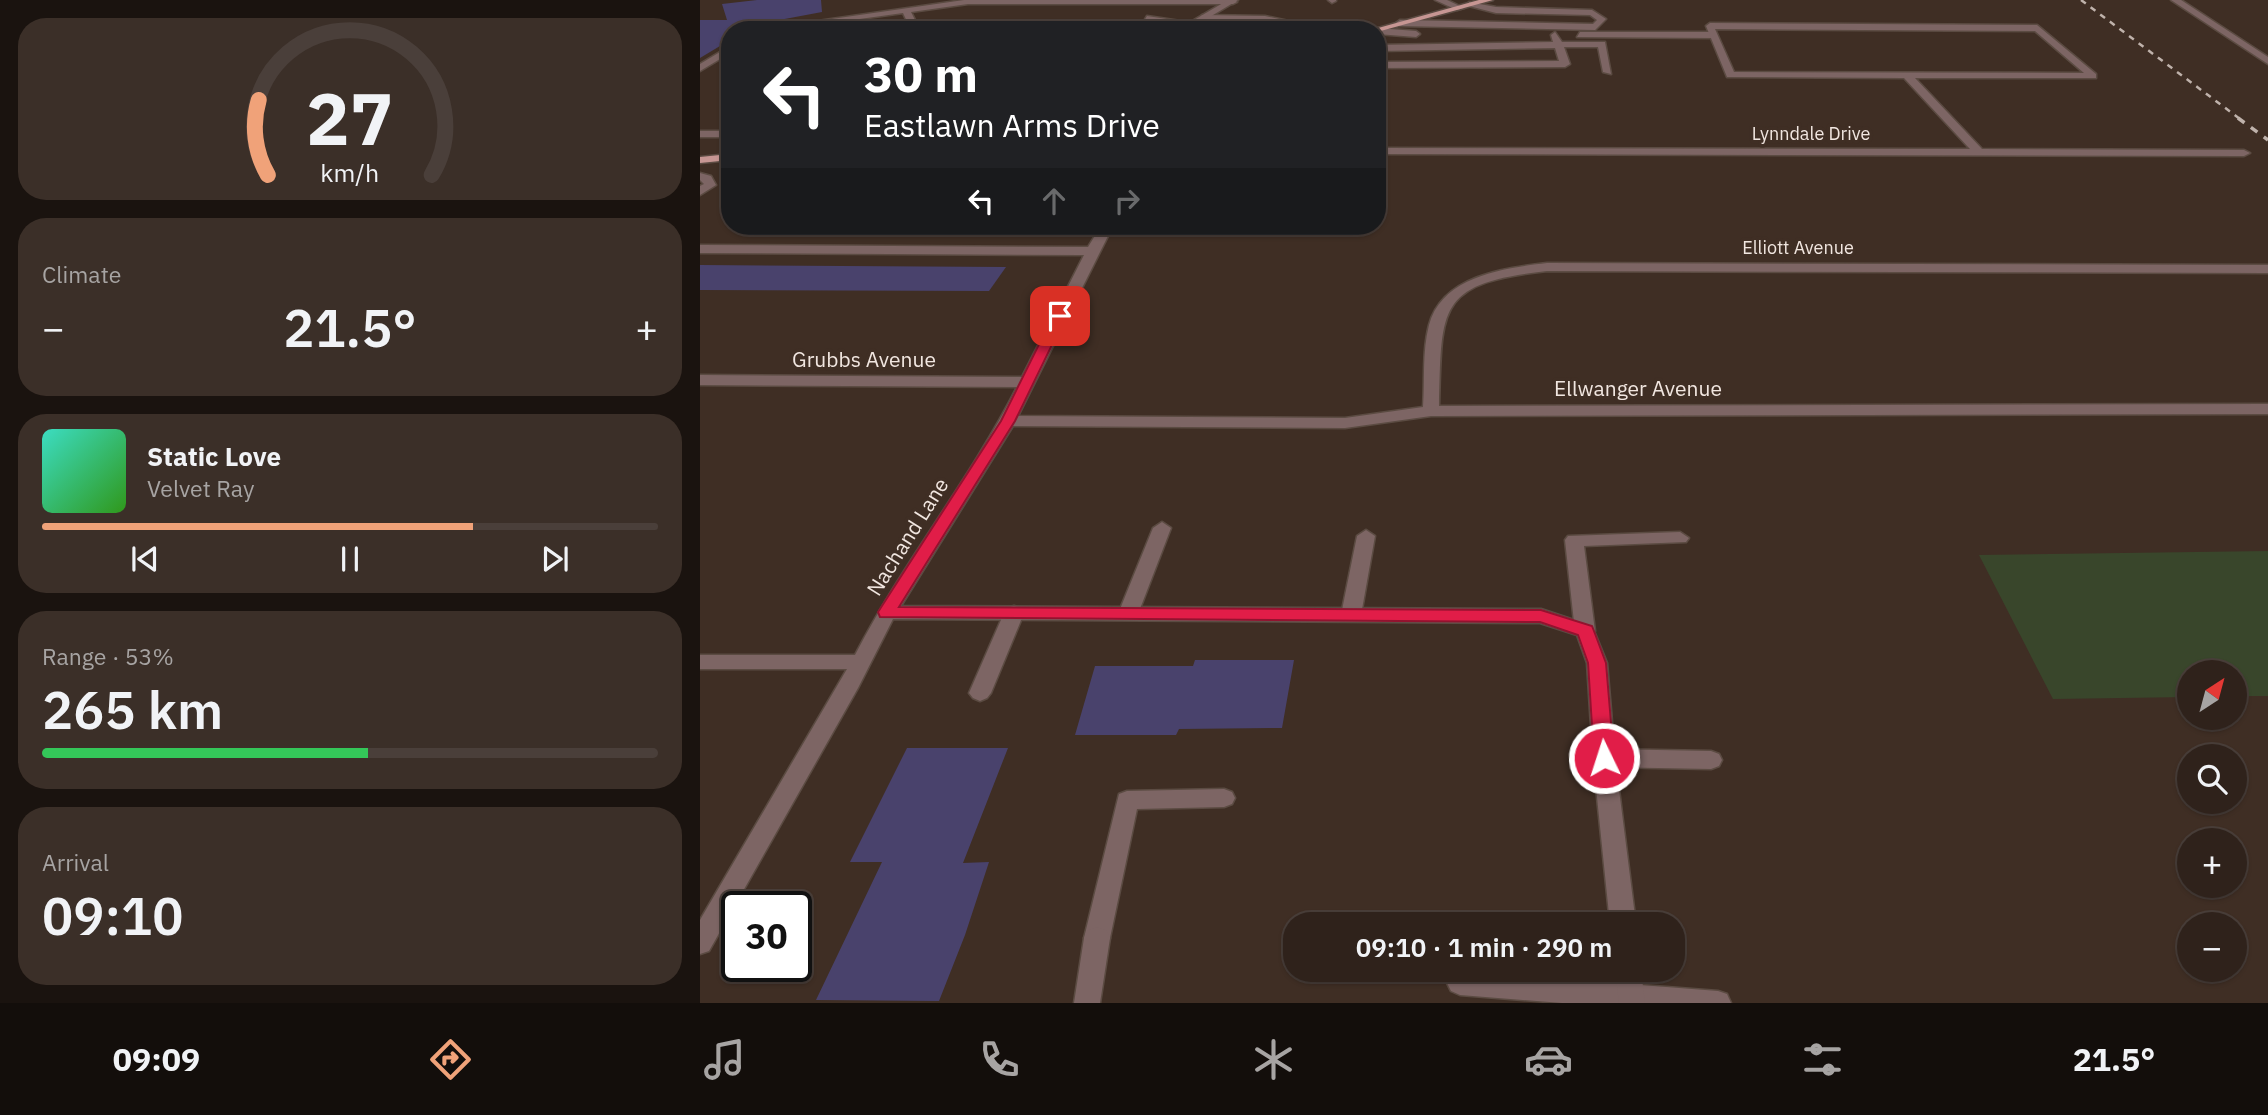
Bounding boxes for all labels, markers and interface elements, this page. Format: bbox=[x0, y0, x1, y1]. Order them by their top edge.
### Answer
text: 30 m bbox=[864, 42, 978, 105]
icon: left bbox=[749, 49, 840, 140]
text: 27 bbox=[306, 70, 394, 165]
text: Eastlawn Arms Drive bbox=[864, 104, 1160, 146]
street label: Lynndale Drive bbox=[1752, 122, 1870, 145]
text: km/h bbox=[321, 156, 379, 189]
icon: left bbox=[962, 182, 1000, 220]
icon: ahead bbox=[1035, 182, 1073, 220]
icon: right bbox=[1108, 182, 1146, 220]
street label: Elliott Avenue bbox=[1742, 236, 1854, 259]
text: Climate bbox=[42, 259, 121, 289]
pin bbox=[1030, 286, 1090, 346]
text: 21.5° bbox=[283, 294, 417, 361]
icon: arrive bbox=[1041, 297, 1079, 335]
text: − bbox=[42, 303, 65, 352]
text: + bbox=[635, 303, 658, 352]
street label: Grubbs Avenue bbox=[792, 345, 936, 373]
street label: Ellwanger Avenue bbox=[1554, 374, 1722, 402]
text: Static Love bbox=[147, 439, 281, 473]
street label: Nachand Lane bbox=[860, 472, 955, 601]
text: Velvet Ray bbox=[147, 473, 254, 503]
icon: previous bbox=[126, 540, 164, 578]
icon: pause bbox=[331, 540, 369, 578]
icon: next bbox=[536, 540, 574, 578]
text: Range · 53% bbox=[42, 641, 174, 671]
north arrow bbox=[2177, 660, 2247, 730]
map controls bbox=[2177, 660, 2247, 982]
text: 265 km bbox=[42, 676, 223, 743]
position arrow bbox=[1567, 721, 1641, 795]
button: search bbox=[2177, 744, 2247, 814]
button: + bbox=[2177, 828, 2247, 898]
text: Arrival bbox=[42, 847, 109, 877]
text: 09:10 bbox=[42, 882, 183, 949]
speed limit sign: 30 bbox=[721, 891, 812, 982]
button: − bbox=[2177, 912, 2247, 982]
text: 09:10 · 1 min · 290 m bbox=[1356, 930, 1612, 964]
icon: directions bbox=[426, 1035, 475, 1084]
icon: music bbox=[700, 1035, 749, 1084]
icon: phone bbox=[975, 1035, 1024, 1084]
icon: climate bbox=[1249, 1035, 1298, 1084]
icon: car bbox=[1524, 1035, 1573, 1084]
icon: filters bbox=[1798, 1035, 1847, 1084]
text: 09:09 bbox=[113, 1038, 200, 1080]
text: 21.5° bbox=[2073, 1038, 2155, 1080]

